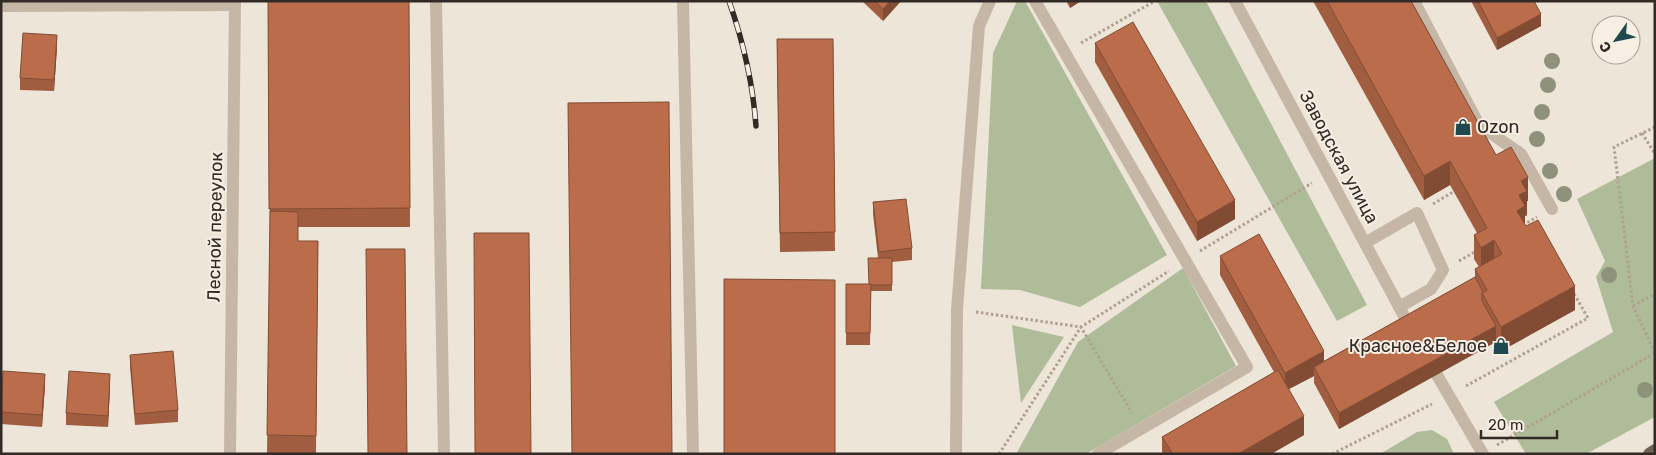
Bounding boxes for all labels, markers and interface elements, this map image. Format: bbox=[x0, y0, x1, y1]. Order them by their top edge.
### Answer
north arrow bbox=[1591, 15, 1641, 65]
text: С bbox=[1596, 38, 1615, 56]
street label: Заводская улица bbox=[1295, 87, 1383, 227]
place label: Ozon bbox=[1477, 116, 1519, 138]
shop icon: Ozon bbox=[1453, 117, 1473, 137]
street label: Лесной переулок bbox=[203, 151, 227, 302]
place label: Красное&Белое bbox=[1349, 335, 1487, 357]
shop icon: Красное&Белое bbox=[1491, 336, 1511, 356]
scale bar bbox=[1481, 408, 1557, 440]
text: 20 m bbox=[1488, 416, 1523, 434]

